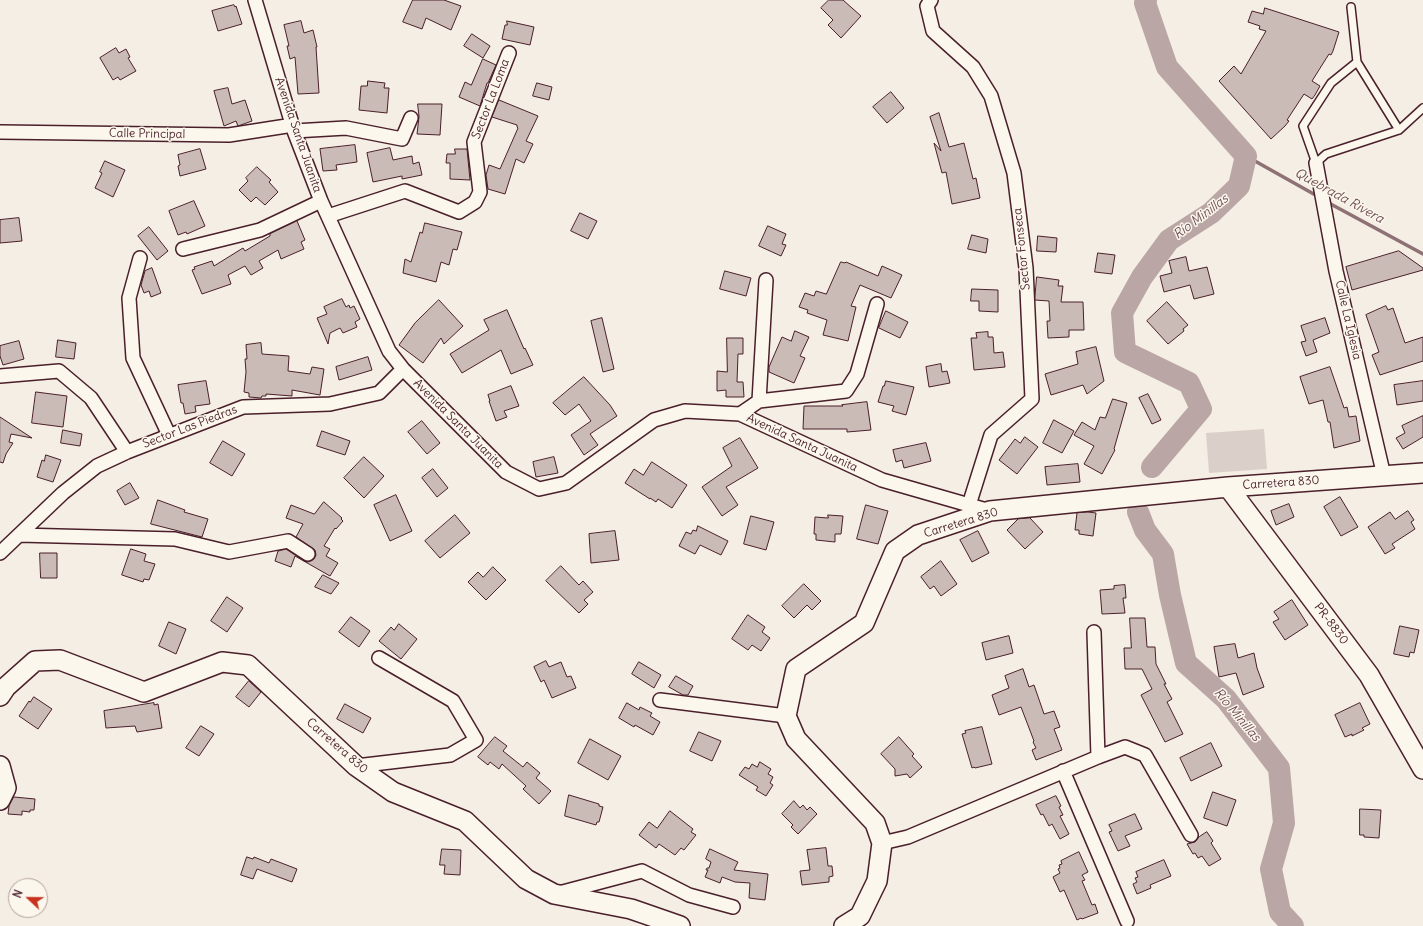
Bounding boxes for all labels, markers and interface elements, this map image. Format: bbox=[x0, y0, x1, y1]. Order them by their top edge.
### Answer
street label: Sector La Loma bbox=[469, 57, 513, 141]
street label: Avenida Santa Juanita bbox=[272, 76, 324, 194]
street label: Calle Principal bbox=[109, 126, 185, 142]
water label: Quebrada Rivera bbox=[1292, 165, 1386, 227]
water label: Río Minillas bbox=[1171, 191, 1231, 243]
street label: Sector Fonseca bbox=[1011, 207, 1033, 291]
street label: Calle La Iglesia bbox=[1332, 279, 1364, 361]
street label: Avenida Santa Juanita bbox=[410, 376, 506, 472]
street label: Sector Las Piedras bbox=[141, 402, 239, 452]
street label: Avenida Santa Juanita bbox=[744, 411, 860, 475]
street label: Carretera 830 bbox=[1242, 473, 1320, 493]
street label: Carretera 830 bbox=[922, 505, 1000, 541]
street label: PR-8830 bbox=[1311, 600, 1351, 648]
water label: Río Minillas bbox=[1210, 685, 1264, 745]
street label: Carretera 830 bbox=[303, 715, 371, 777]
north arrow bbox=[8, 878, 48, 918]
text: N bbox=[10, 888, 26, 900]

